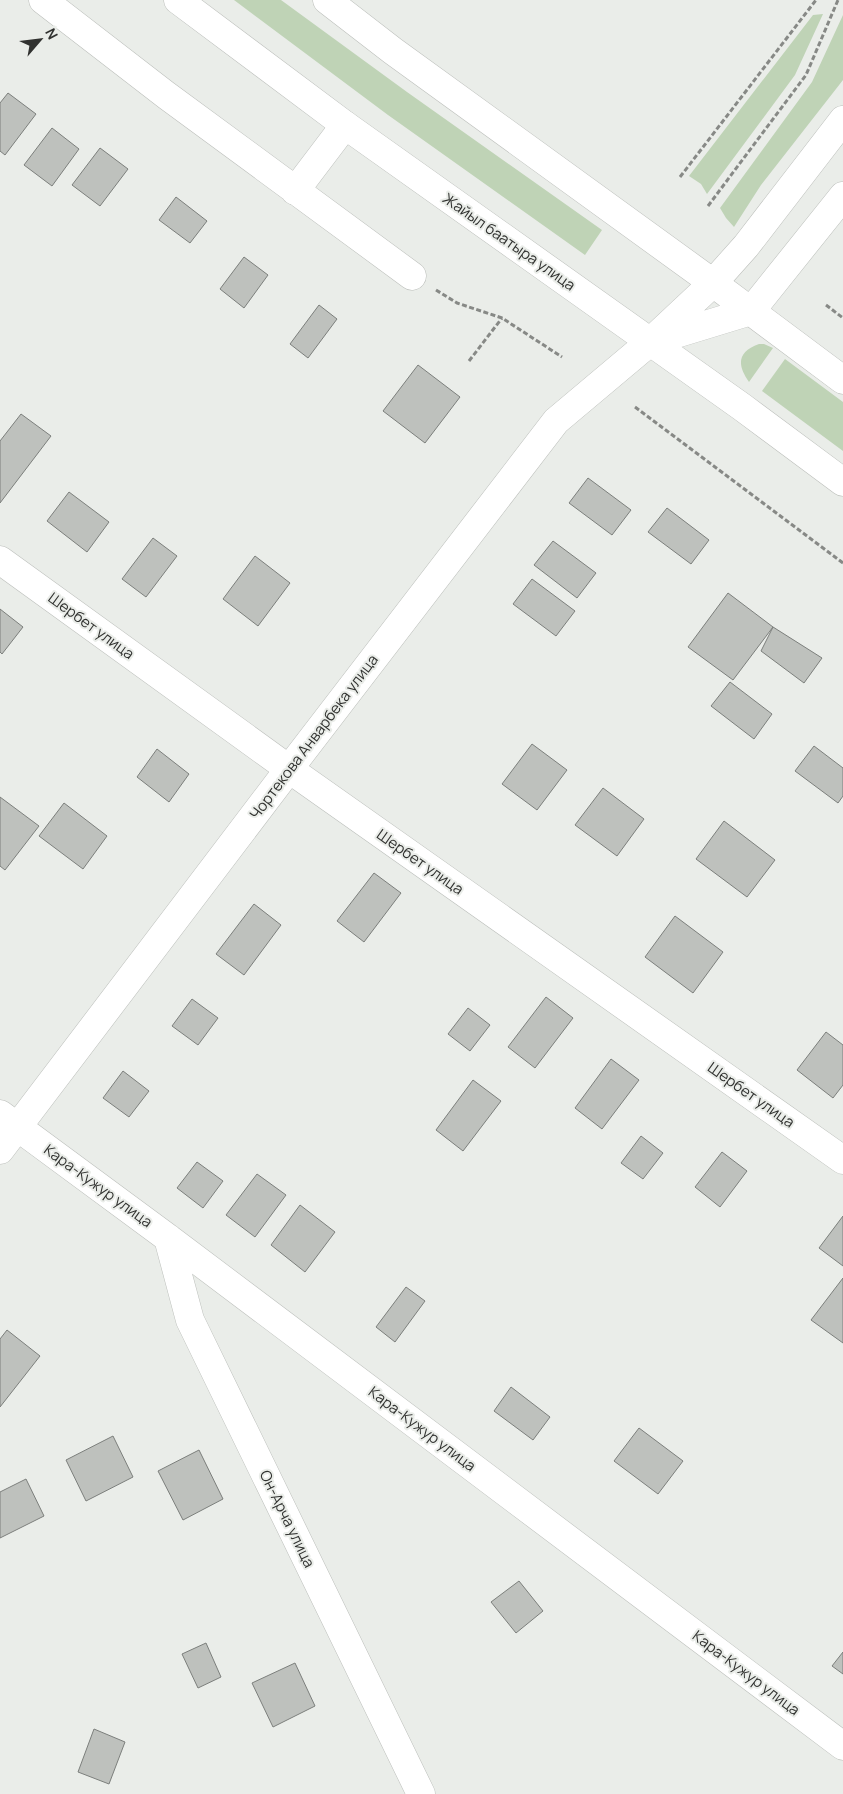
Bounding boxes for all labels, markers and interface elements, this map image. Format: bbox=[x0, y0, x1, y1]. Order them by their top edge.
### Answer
north arrow bbox=[15, 15, 65, 65]
text: N bbox=[41, 25, 63, 43]
street label: Жайыл баатыра улица bbox=[439, 188, 580, 295]
street label: Шербет улица bbox=[44, 587, 139, 664]
street label: Чортекова Анварбека улица bbox=[245, 650, 383, 824]
street label: Шербет улица bbox=[373, 824, 468, 899]
street label: Шербет улица bbox=[704, 1057, 799, 1132]
street label: Кара-Кужур улица bbox=[40, 1139, 157, 1232]
street label: Кара-Кужур улица bbox=[364, 1381, 480, 1476]
street label: Он-Арча улица bbox=[255, 1467, 320, 1571]
street label: Кара-Кужур улица bbox=[688, 1625, 804, 1720]

